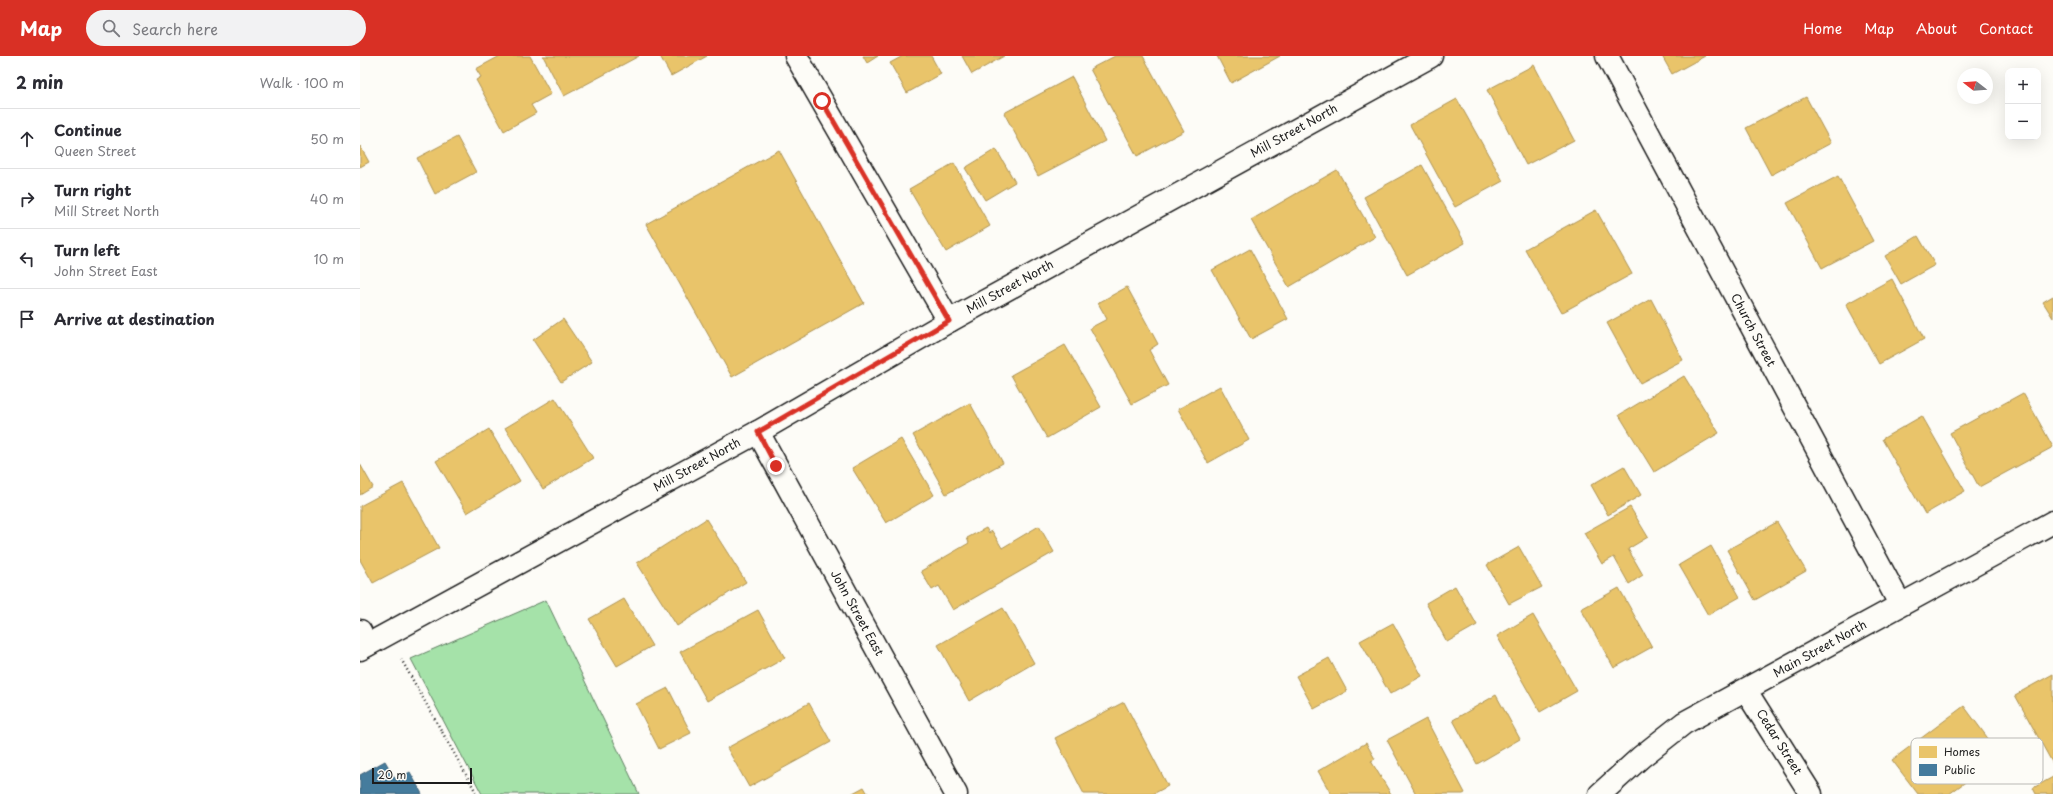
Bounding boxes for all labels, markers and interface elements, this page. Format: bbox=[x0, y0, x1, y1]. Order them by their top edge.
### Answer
search box bbox=[86, 10, 366, 46]
text: Map bbox=[20, 14, 62, 42]
icon: search bbox=[100, 17, 122, 39]
text: Search here bbox=[132, 17, 218, 40]
text: Home bbox=[1803, 18, 1842, 39]
text: Map bbox=[1864, 18, 1894, 39]
text: About bbox=[1916, 18, 1957, 39]
text: Contact bbox=[1979, 18, 2033, 39]
north arrow bbox=[1957, 68, 1993, 104]
map controls bbox=[2005, 68, 2041, 140]
button: + bbox=[2005, 68, 2041, 104]
text: 2 min bbox=[16, 69, 63, 95]
text: Walk · 100 m bbox=[260, 73, 344, 92]
route start bbox=[813, 92, 831, 110]
street label: Mill Street North bbox=[1247, 99, 1340, 162]
button: − bbox=[2005, 104, 2041, 140]
text: Continue bbox=[54, 118, 122, 141]
icon: ahead bbox=[16, 128, 38, 150]
text: 50 m bbox=[310, 129, 344, 148]
text: Queen Street bbox=[54, 141, 136, 160]
text: Turn right bbox=[54, 178, 131, 201]
icon: right bbox=[16, 188, 38, 210]
text: 40 m bbox=[310, 189, 344, 208]
text: Mill Street North bbox=[54, 201, 159, 220]
text: Turn left bbox=[54, 238, 120, 261]
icon: left bbox=[16, 248, 38, 270]
text: 10 m bbox=[314, 249, 344, 268]
street label: Mill Street North bbox=[963, 255, 1056, 318]
text: John Street East bbox=[54, 261, 158, 280]
street label: Church Street bbox=[1727, 290, 1781, 370]
text: Arrive at destination bbox=[54, 307, 215, 330]
icon: arrive bbox=[16, 308, 38, 330]
street label: Mill Street North bbox=[650, 433, 743, 496]
route end bbox=[767, 457, 785, 475]
street label: John Street East bbox=[827, 566, 889, 659]
street label: Main Street North bbox=[1770, 615, 1870, 681]
street label: Cedar Street bbox=[1752, 705, 1807, 778]
legend bbox=[1911, 738, 2043, 784]
text: Homes bbox=[1944, 743, 1980, 760]
text: Public bbox=[1944, 761, 1975, 778]
scale bar bbox=[372, 766, 472, 785]
text: 20 m bbox=[378, 766, 406, 783]

